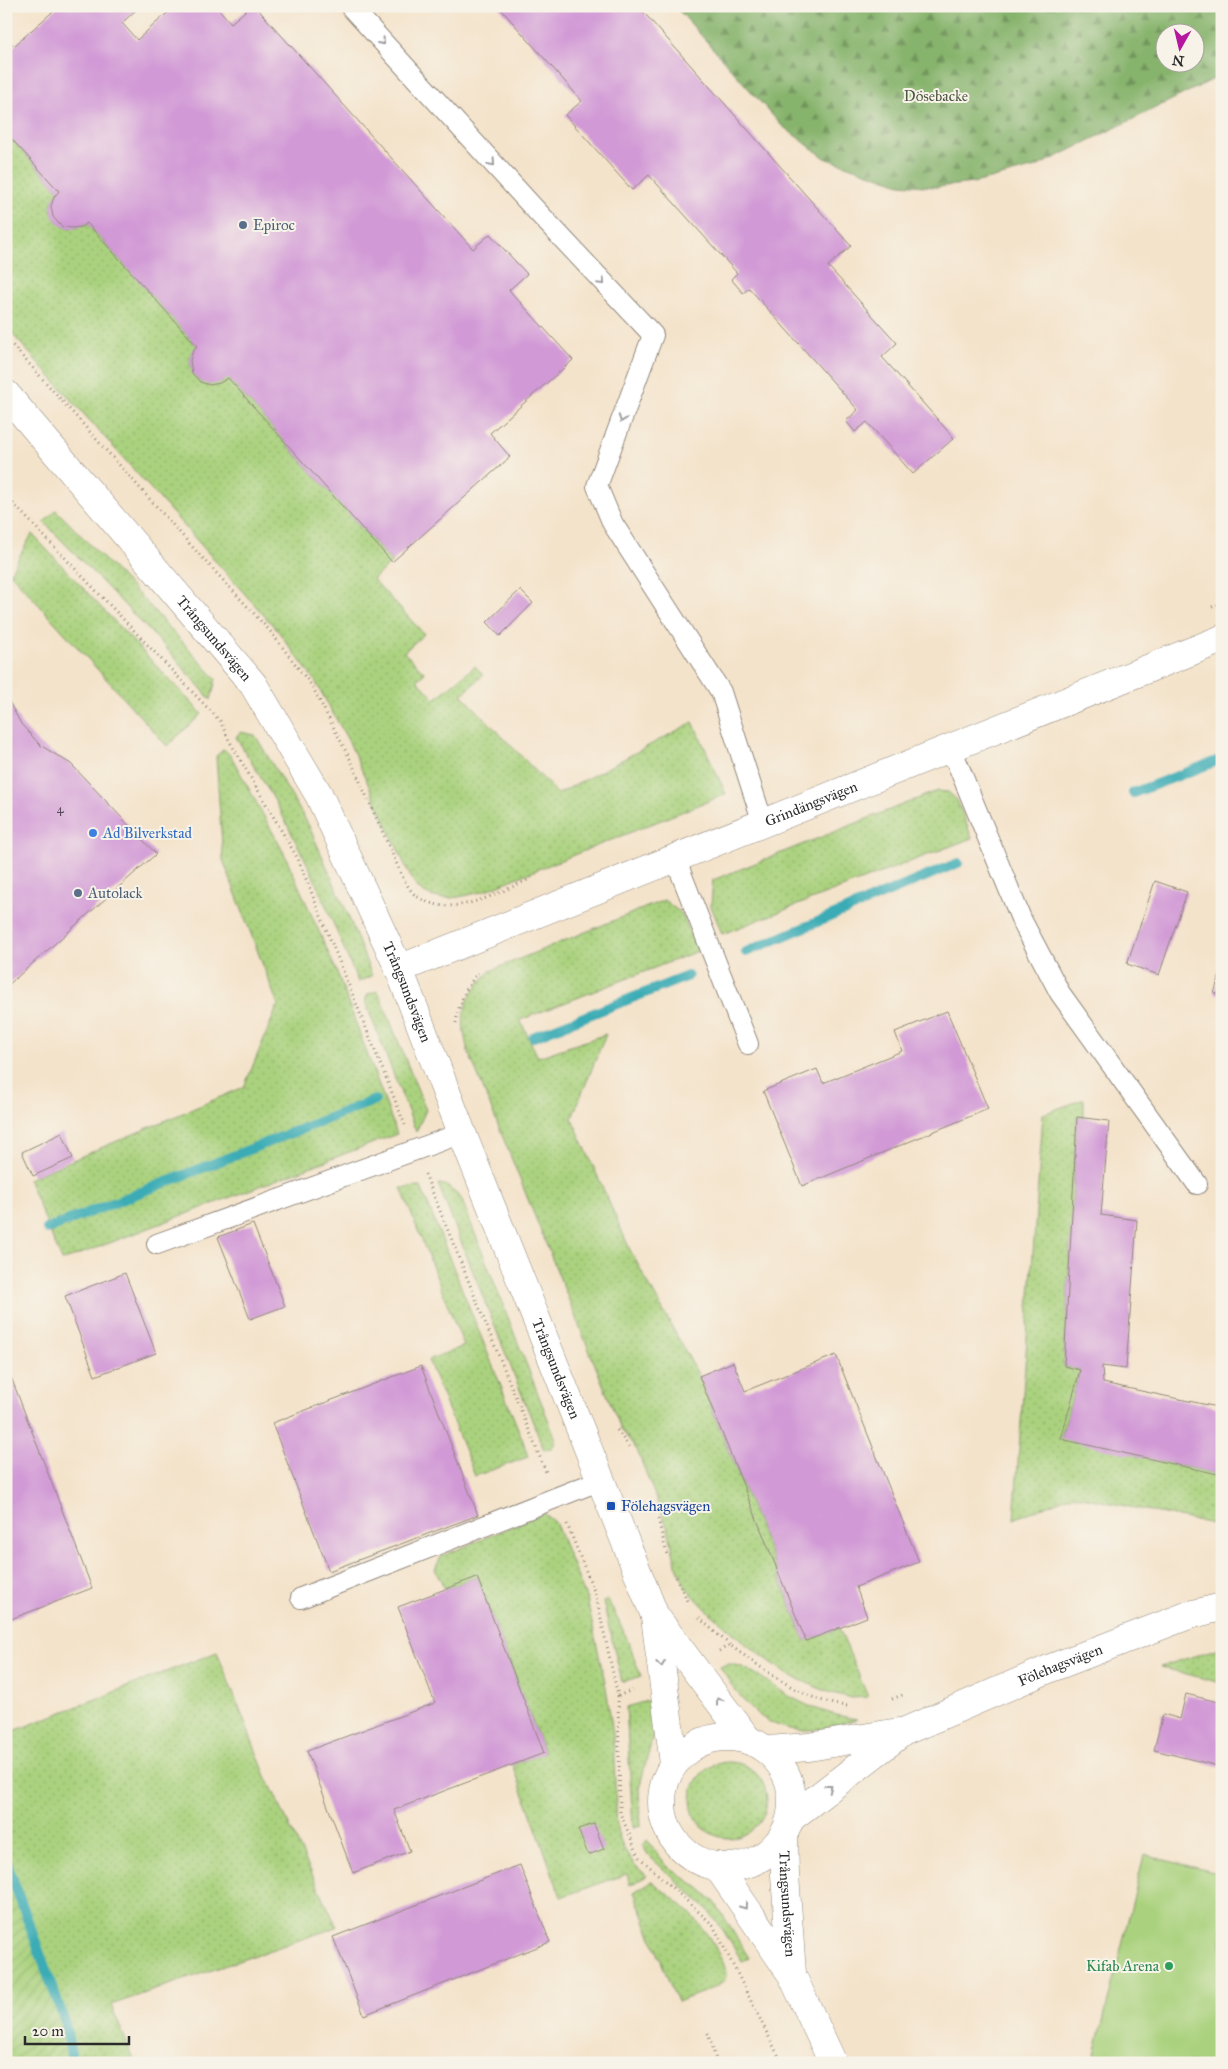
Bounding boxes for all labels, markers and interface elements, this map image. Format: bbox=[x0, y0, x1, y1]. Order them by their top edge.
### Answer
north arrow bbox=[1156, 22, 1206, 72]
one-way arrow bbox=[377, 37, 386, 46]
text: N bbox=[1171, 51, 1185, 70]
park label: Dösebacke bbox=[904, 87, 968, 105]
one-way arrow bbox=[486, 157, 495, 166]
place label: Epiroc bbox=[253, 216, 295, 234]
marker: Epiroc bbox=[237, 219, 249, 231]
one-way arrow bbox=[596, 276, 605, 285]
one-way arrow bbox=[618, 414, 628, 422]
street label: Trångsundsvägen bbox=[173, 592, 256, 685]
street label: Grindängsvägen bbox=[762, 777, 860, 830]
house number: 4 bbox=[57, 802, 64, 816]
place label: Ad Bilverkstad bbox=[102, 824, 193, 842]
marker: Ad Bilverkstad bbox=[87, 827, 99, 839]
place label: Autolack bbox=[87, 884, 143, 902]
marker: Autolack bbox=[72, 887, 84, 899]
street label: Trångsundsvägen bbox=[379, 939, 435, 1045]
street label: Trångsundsvägen bbox=[528, 1316, 584, 1421]
place label: Fölehagsvägen bbox=[621, 1497, 710, 1515]
marker: Fölehagsvägen bbox=[605, 1500, 617, 1512]
street label: Fölehagsvägen bbox=[1015, 1640, 1105, 1690]
one-way arrow bbox=[655, 1660, 666, 1668]
one-way arrow bbox=[716, 1697, 725, 1707]
one-way arrow bbox=[823, 1785, 833, 1794]
street label: Trångsundsvägen bbox=[775, 1851, 800, 1958]
one-way arrow bbox=[738, 1900, 747, 1910]
place label: Kifab Arena bbox=[1086, 1957, 1160, 1975]
marker: Kifab Arena bbox=[1163, 1960, 1175, 1972]
scale bar bbox=[25, 2014, 129, 2046]
text: 20 m bbox=[32, 2022, 64, 2040]

